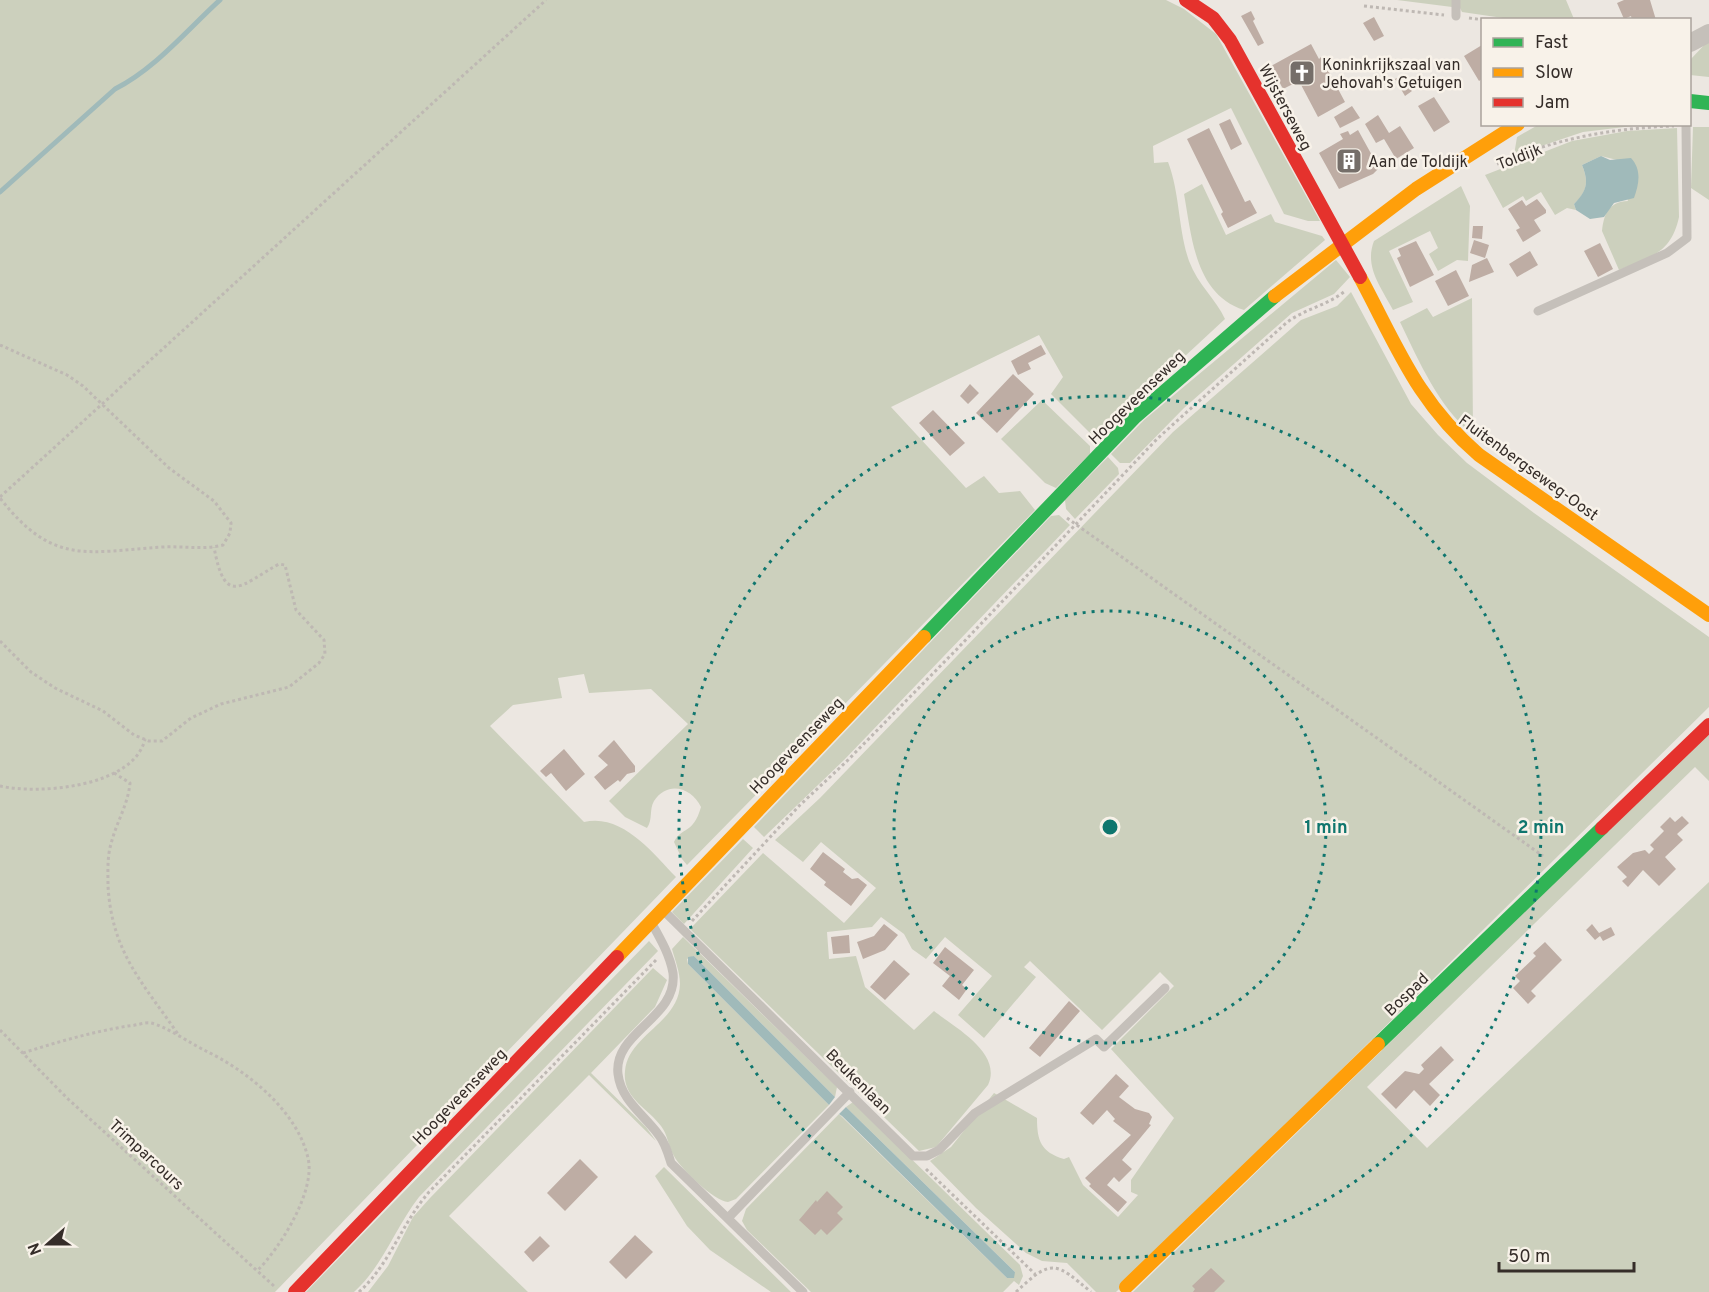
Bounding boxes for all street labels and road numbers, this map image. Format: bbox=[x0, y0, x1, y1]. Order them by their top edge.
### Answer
street label: Wijsterseweg bbox=[1253, 61, 1315, 155]
street label: Toldijk bbox=[1494, 140, 1545, 176]
street label: Hoogeveenseweg bbox=[1085, 347, 1190, 450]
street label: Fluitenbergseweg-Oost bbox=[1454, 411, 1602, 526]
street label: Hoogeveenseweg bbox=[746, 694, 849, 799]
street label: Bospad bbox=[1381, 970, 1434, 1021]
street label: Hoogeveenseweg bbox=[409, 1045, 512, 1150]
street label: Beukenlaan bbox=[821, 1046, 894, 1119]
street label: Trimparcours bbox=[104, 1116, 187, 1195]

